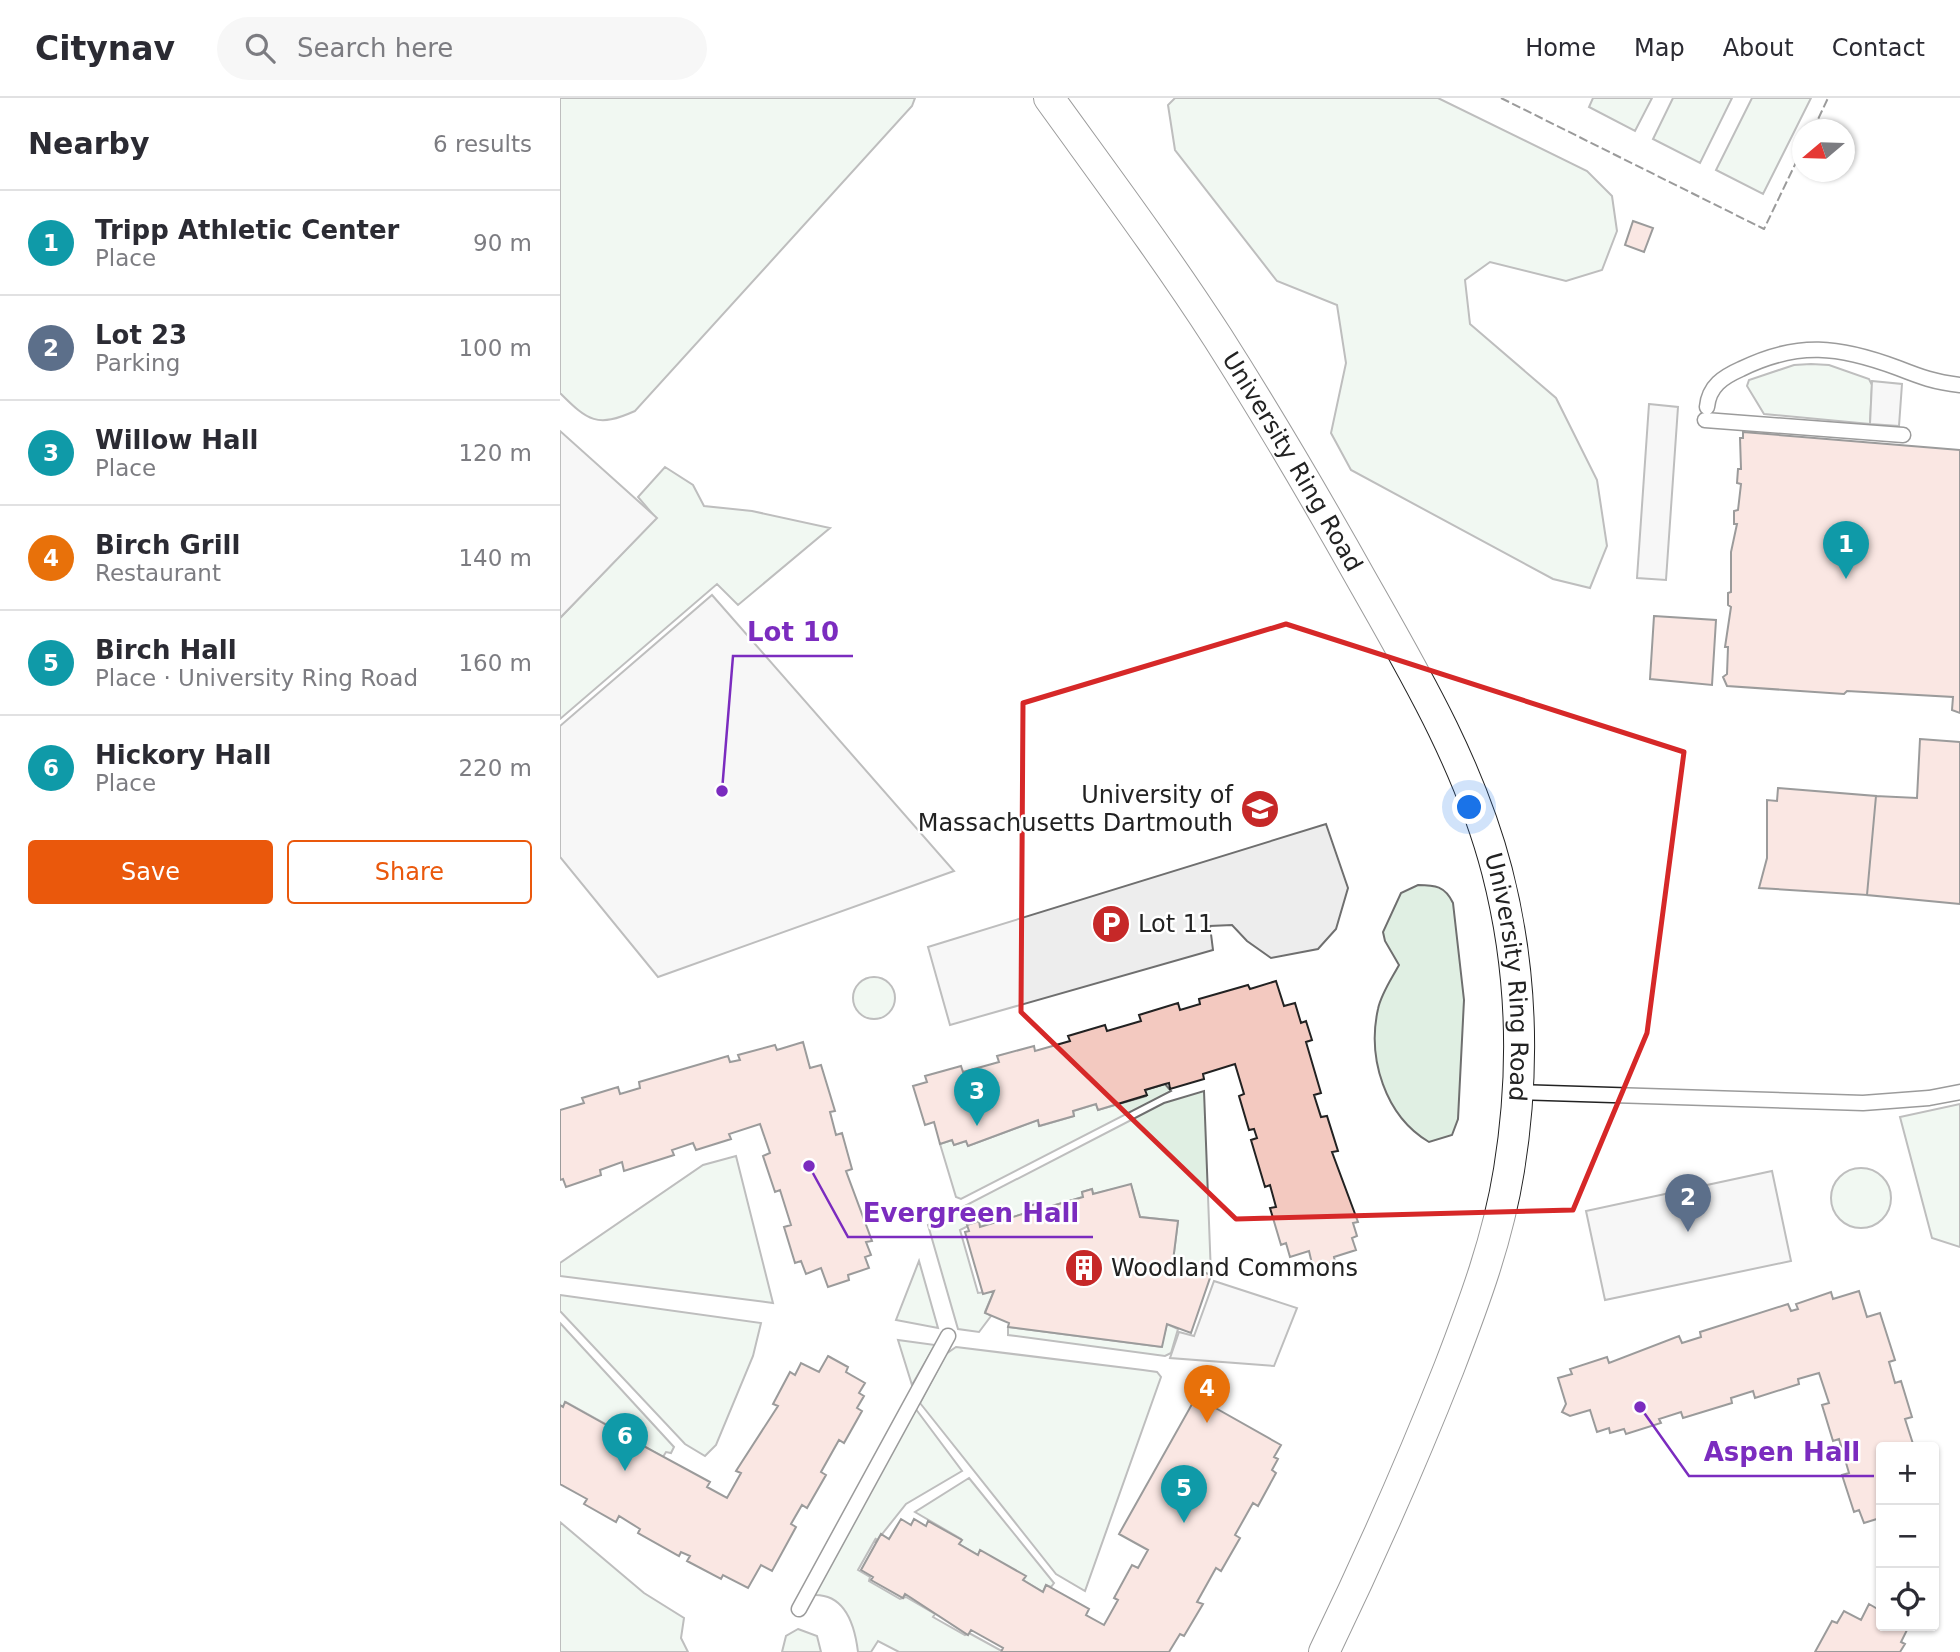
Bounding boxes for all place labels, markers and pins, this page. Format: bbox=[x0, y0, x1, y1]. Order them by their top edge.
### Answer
pin: 1 bbox=[1823, 521, 1869, 579]
callout: Lot 10 bbox=[733, 609, 853, 656]
place label: University of Massachusetts Dartmouth bbox=[918, 781, 1234, 837]
school or university icon: University of Massachusetts Dartmouth bbox=[1239, 788, 1281, 830]
parking icon: Lot 11 bbox=[1090, 903, 1132, 945]
place label: Lot 11 bbox=[1138, 910, 1213, 938]
pin: 3 bbox=[954, 1068, 1000, 1126]
pin: 2 bbox=[1665, 1174, 1711, 1232]
callout: Evergreen Hall bbox=[848, 1190, 1093, 1237]
building icon: Woodland Commons bbox=[1063, 1247, 1105, 1289]
place label: Woodland Commons bbox=[1111, 1254, 1358, 1282]
pin: 4 bbox=[1184, 1365, 1230, 1423]
pin: 6 bbox=[602, 1413, 648, 1471]
callout: Aspen Hall bbox=[1689, 1429, 1874, 1476]
pin: 5 bbox=[1161, 1465, 1207, 1523]

